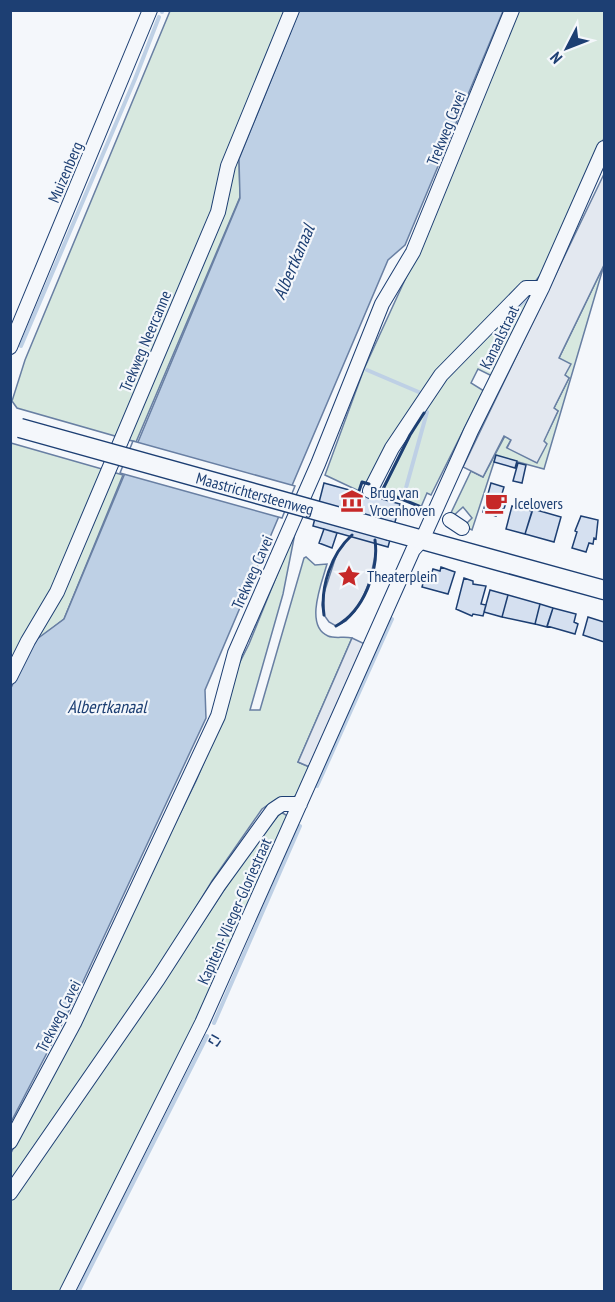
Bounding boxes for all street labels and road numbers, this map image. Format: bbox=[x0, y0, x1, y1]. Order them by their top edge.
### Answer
street label: Trekweg Cavei bbox=[422, 88, 470, 168]
street label: Muizenberg bbox=[43, 138, 87, 206]
street label: Trekweg Neercanne bbox=[115, 287, 175, 395]
street label: Kanaalstraat bbox=[475, 301, 523, 372]
street label: Maastrichtersteenweg bbox=[194, 468, 316, 519]
street label: Trekweg Cavei bbox=[227, 532, 277, 612]
street label: Kapitein-Vlieger-Gloriestraat bbox=[193, 834, 276, 987]
street label: Trekweg Cavei bbox=[31, 976, 85, 1056]

